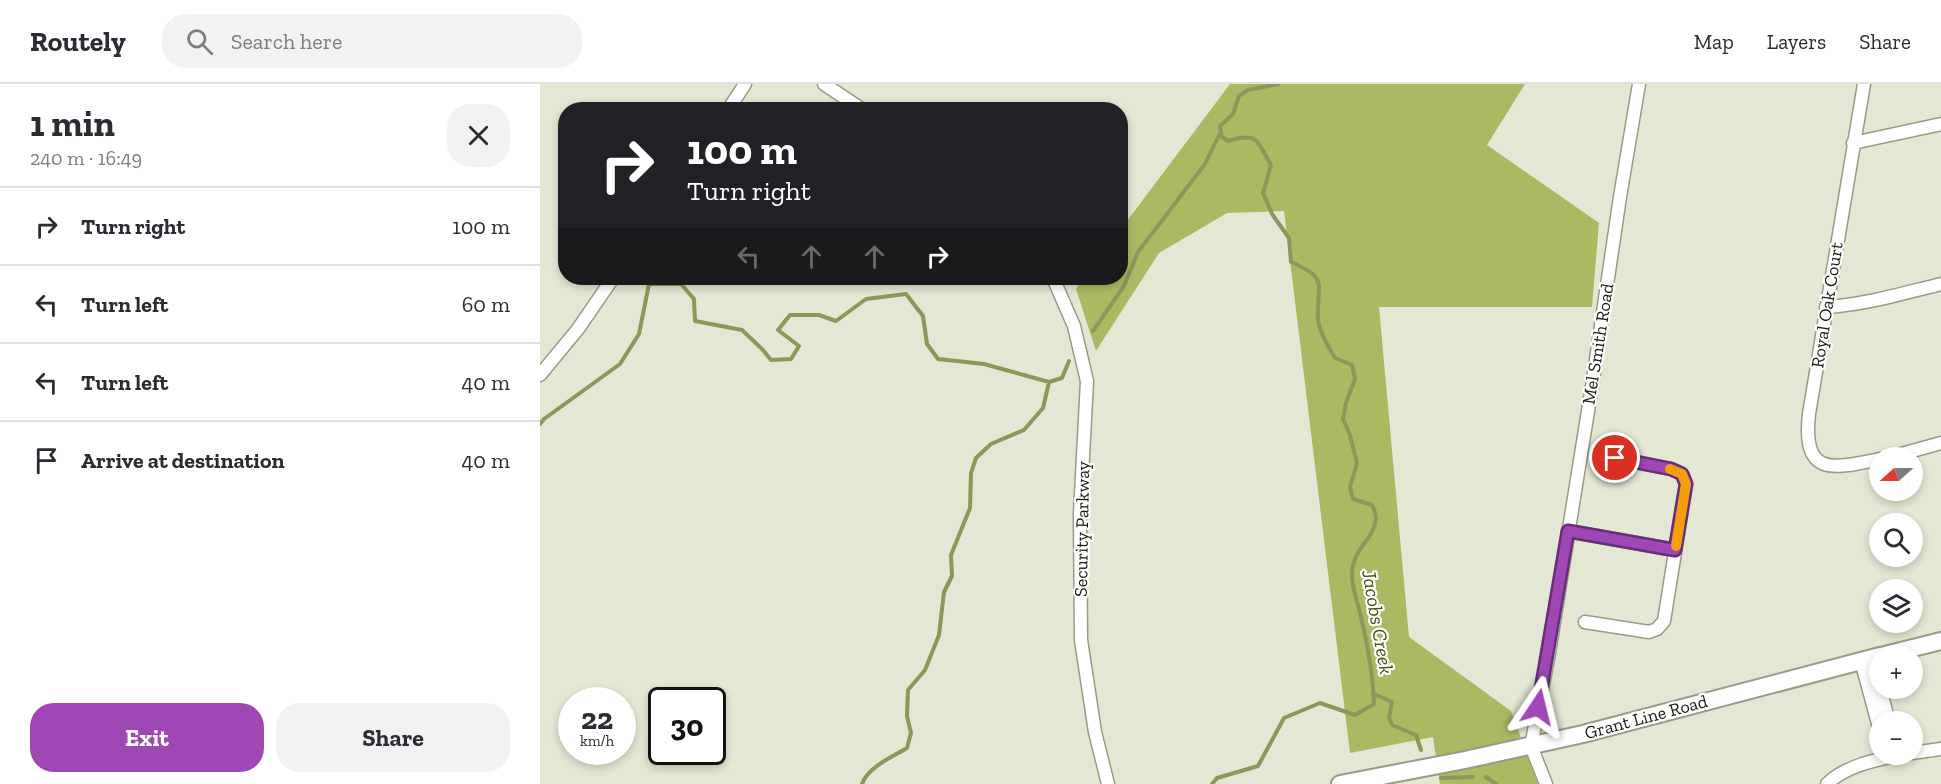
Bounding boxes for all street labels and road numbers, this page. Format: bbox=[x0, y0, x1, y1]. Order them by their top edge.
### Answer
street label: Royal Oak Court bbox=[1806, 240, 1848, 369]
street label: Mel Smith Road bbox=[1578, 282, 1618, 406]
street label: Security Parkway bbox=[1070, 460, 1094, 597]
street label: Grant Line Road bbox=[1582, 690, 1710, 744]

